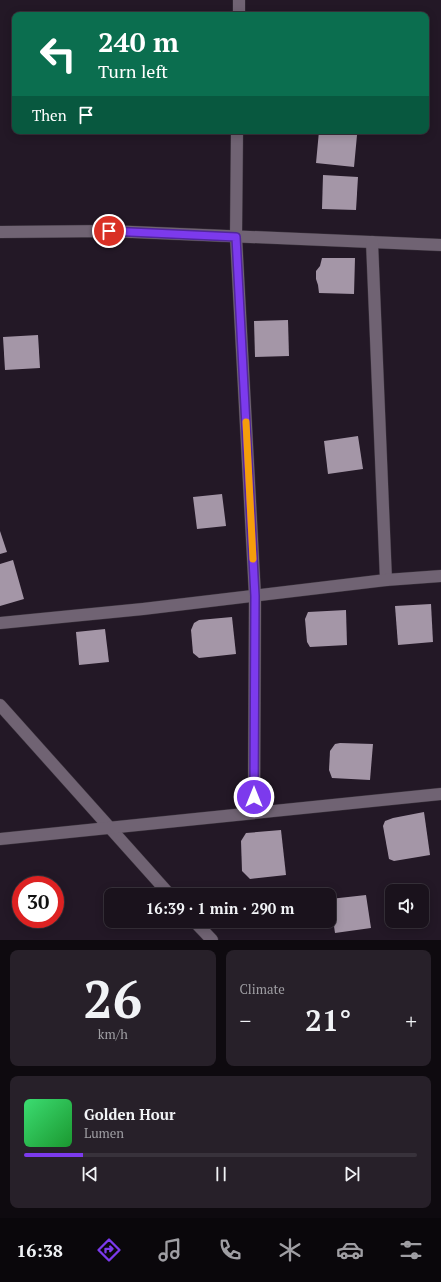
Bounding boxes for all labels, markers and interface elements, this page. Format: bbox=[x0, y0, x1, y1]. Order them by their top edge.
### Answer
text: 240 m bbox=[98, 23, 179, 60]
icon: left bbox=[32, 28, 84, 80]
text: Turn left bbox=[98, 59, 168, 83]
icon: arrive bbox=[75, 104, 97, 126]
text: Then bbox=[32, 105, 67, 125]
pin bbox=[92, 214, 126, 248]
icon: arrive bbox=[98, 220, 120, 242]
position arrow bbox=[233, 776, 275, 818]
speed limit sign: 30 bbox=[12, 876, 64, 928]
map controls bbox=[385, 884, 429, 928]
button: sound bbox=[385, 884, 429, 928]
text: 16:39 · 1 min · 290 m bbox=[146, 898, 294, 918]
text: 26 bbox=[83, 964, 142, 1033]
text: Climate bbox=[240, 980, 285, 998]
text: 21° bbox=[305, 1000, 351, 1040]
text: − bbox=[240, 1006, 251, 1035]
text: + bbox=[405, 1006, 417, 1035]
text: km/h bbox=[98, 1025, 128, 1043]
text: Golden Hour bbox=[84, 1104, 176, 1124]
text: Lumen bbox=[84, 1124, 124, 1142]
icon: previous bbox=[79, 1163, 101, 1185]
icon: pause bbox=[210, 1163, 232, 1185]
icon: next bbox=[341, 1163, 363, 1185]
icon: directions bbox=[95, 1236, 123, 1264]
icon: music bbox=[156, 1236, 184, 1264]
icon: phone bbox=[216, 1236, 244, 1264]
icon: climate bbox=[276, 1236, 304, 1264]
icon: car bbox=[336, 1236, 364, 1264]
icon: filters bbox=[397, 1236, 425, 1264]
text: 16:38 bbox=[16, 1238, 63, 1262]

